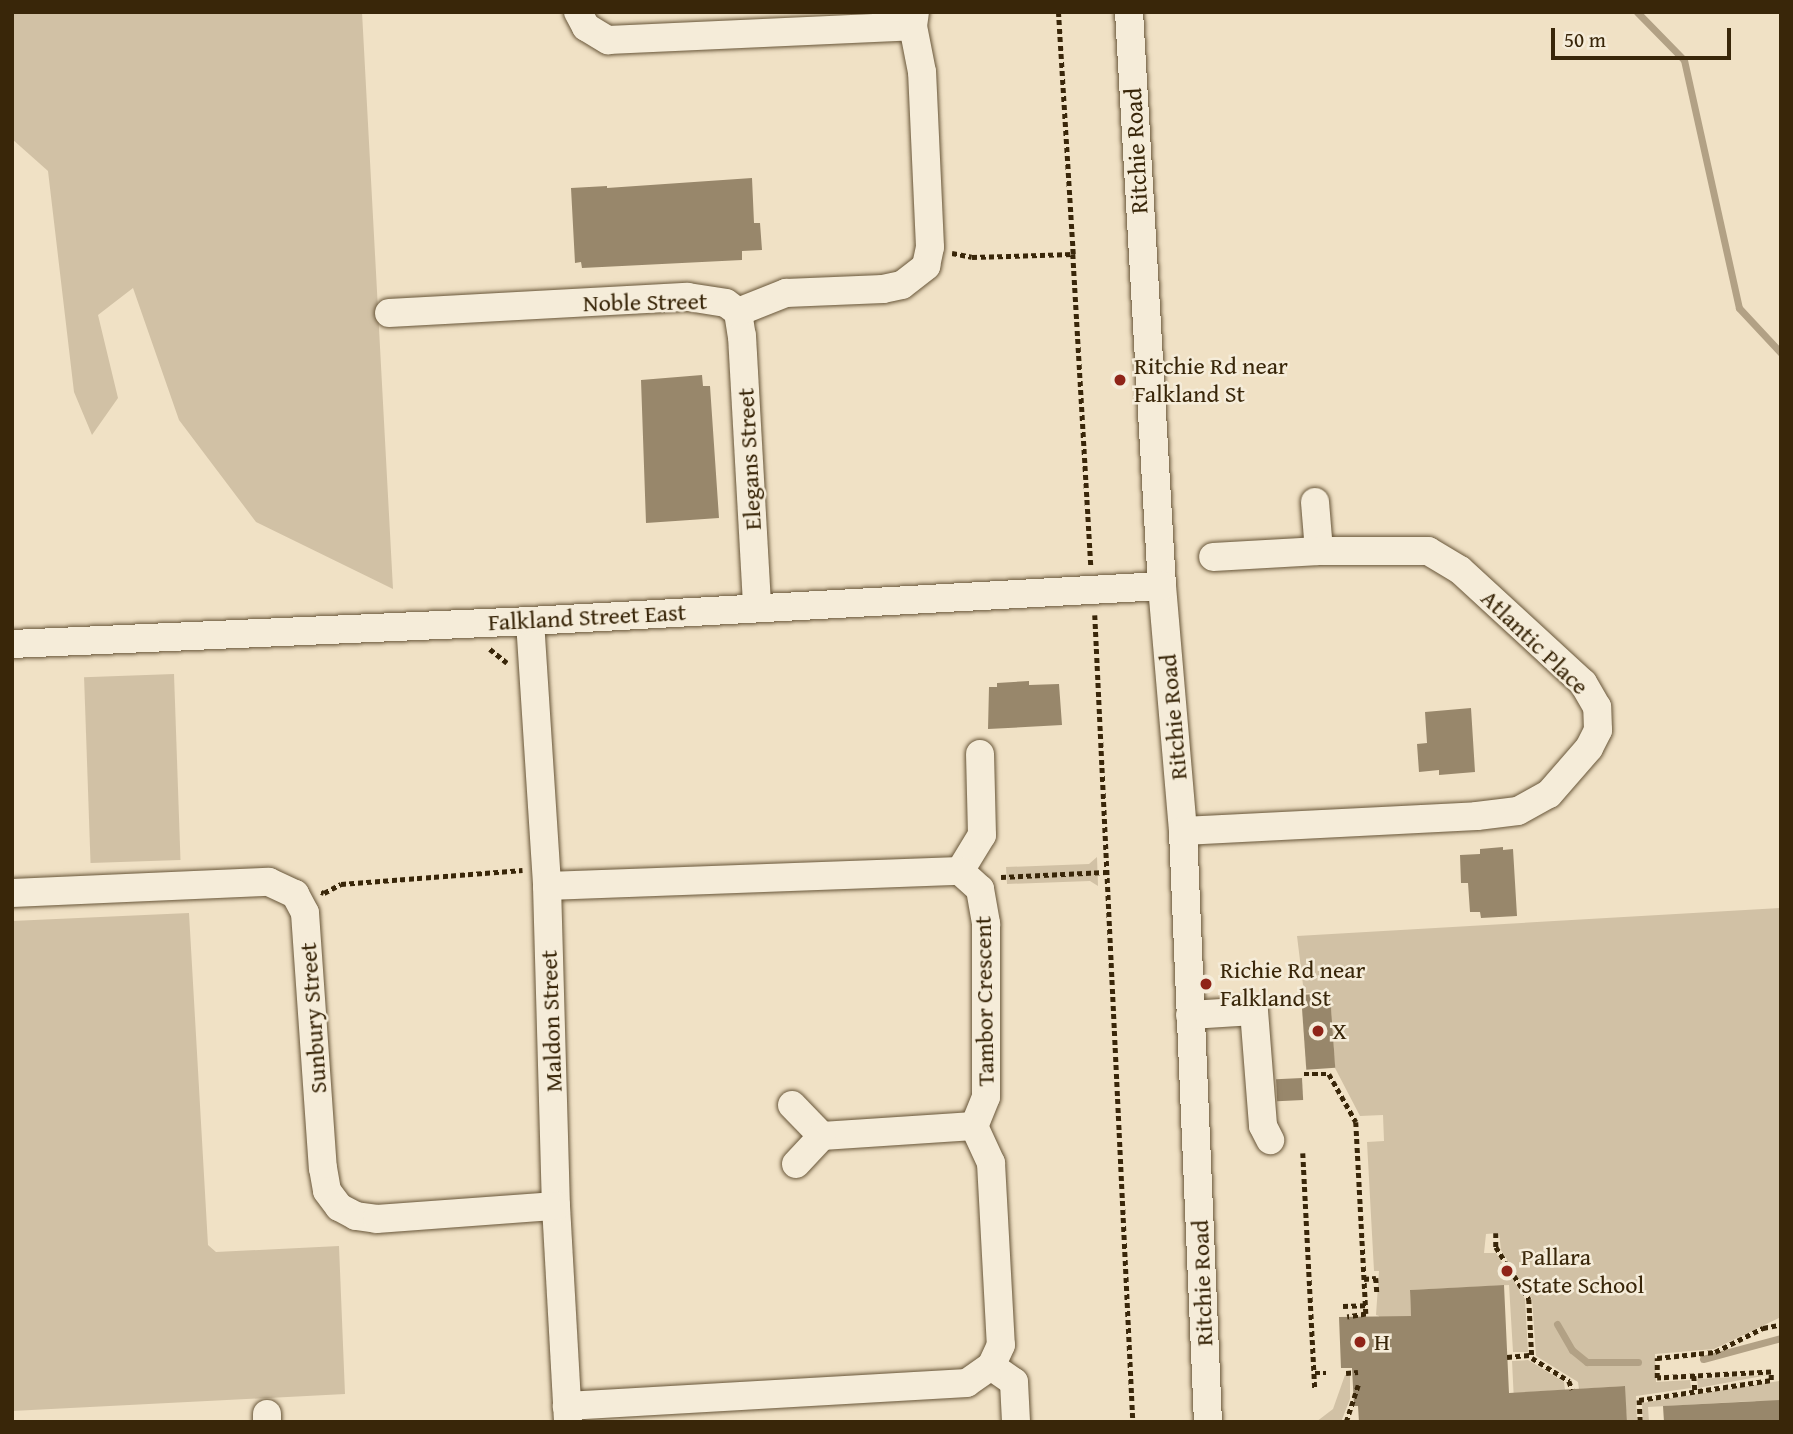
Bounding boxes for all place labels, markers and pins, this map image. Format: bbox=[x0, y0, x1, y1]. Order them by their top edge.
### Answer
place label: Ritchie Rd near Falkland St bbox=[1134, 352, 1288, 408]
marker: Ritchie Rd near Falkland St bbox=[1112, 372, 1128, 388]
place label: Richie Rd near Falkland St bbox=[1220, 956, 1365, 1012]
marker: Richie Rd near Falkland St bbox=[1198, 976, 1214, 992]
place label: X bbox=[1332, 1017, 1347, 1045]
marker: X bbox=[1310, 1023, 1326, 1039]
place label: Pallara State School bbox=[1521, 1243, 1644, 1299]
marker: Pallara State School bbox=[1499, 1263, 1515, 1279]
place label: H bbox=[1374, 1328, 1390, 1356]
marker: H bbox=[1352, 1334, 1368, 1350]

